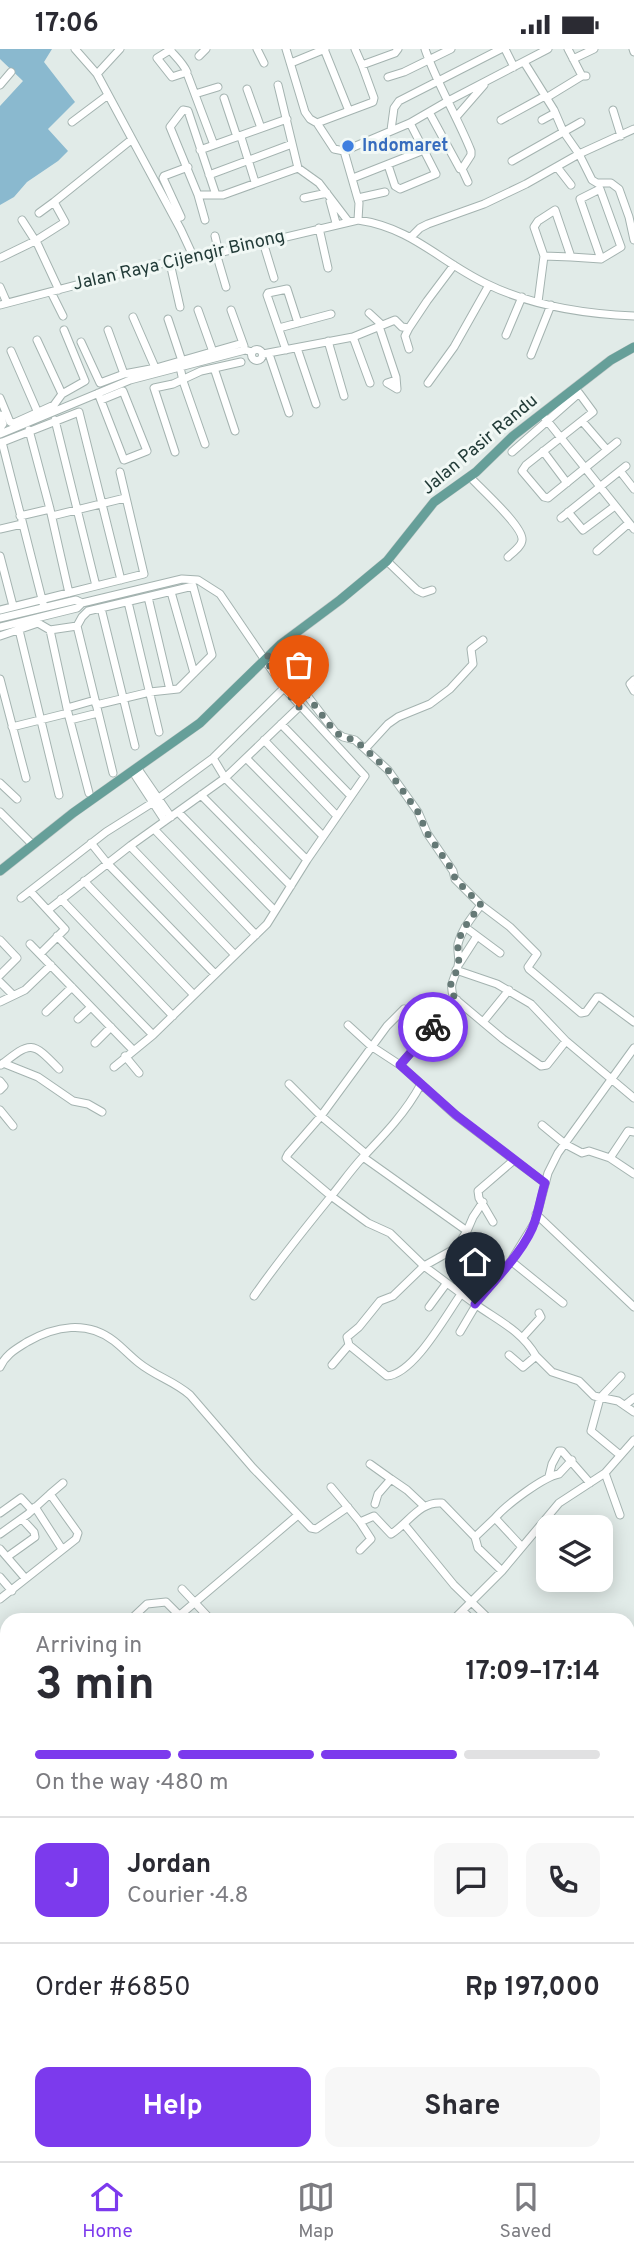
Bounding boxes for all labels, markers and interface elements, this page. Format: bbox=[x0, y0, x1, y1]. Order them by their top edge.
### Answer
text: 17:06 bbox=[35, 8, 99, 41]
place label: Indomaret bbox=[362, 135, 448, 158]
marker: Indomaret bbox=[340, 138, 356, 154]
street label: Jalan Raya Cijengir Binong bbox=[71, 225, 287, 297]
street label: Jalan Pasir Randu bbox=[417, 390, 543, 500]
pin bbox=[269, 635, 329, 707]
icon: bag bbox=[280, 646, 318, 684]
courier bbox=[398, 992, 468, 1062]
icon: bike bbox=[414, 1008, 452, 1046]
pin bbox=[445, 1232, 505, 1304]
icon: home bbox=[456, 1243, 494, 1281]
map controls bbox=[536, 1515, 613, 1592]
button: layers bbox=[536, 1515, 613, 1592]
text: Arriving in bbox=[35, 1632, 142, 1661]
text: 17:09–17:14 bbox=[465, 1656, 600, 1689]
text: 3 min bbox=[35, 1657, 155, 1716]
text: On the way · 480 m bbox=[35, 1769, 229, 1798]
button: chat bbox=[434, 1843, 508, 1917]
button: phone bbox=[526, 1843, 600, 1917]
text: Jordan bbox=[127, 1849, 211, 1882]
text: J bbox=[65, 1864, 79, 1897]
text: Courier · 4.8 bbox=[127, 1882, 248, 1911]
text: Order #6850 bbox=[35, 1972, 191, 2005]
text: Rp 197,000 bbox=[465, 1972, 600, 2005]
button: Help bbox=[35, 2067, 311, 2147]
button: Share bbox=[325, 2067, 600, 2147]
tab: Home bbox=[82, 2178, 133, 2244]
tab: Map bbox=[297, 2178, 335, 2244]
tab: Saved bbox=[500, 2178, 552, 2244]

